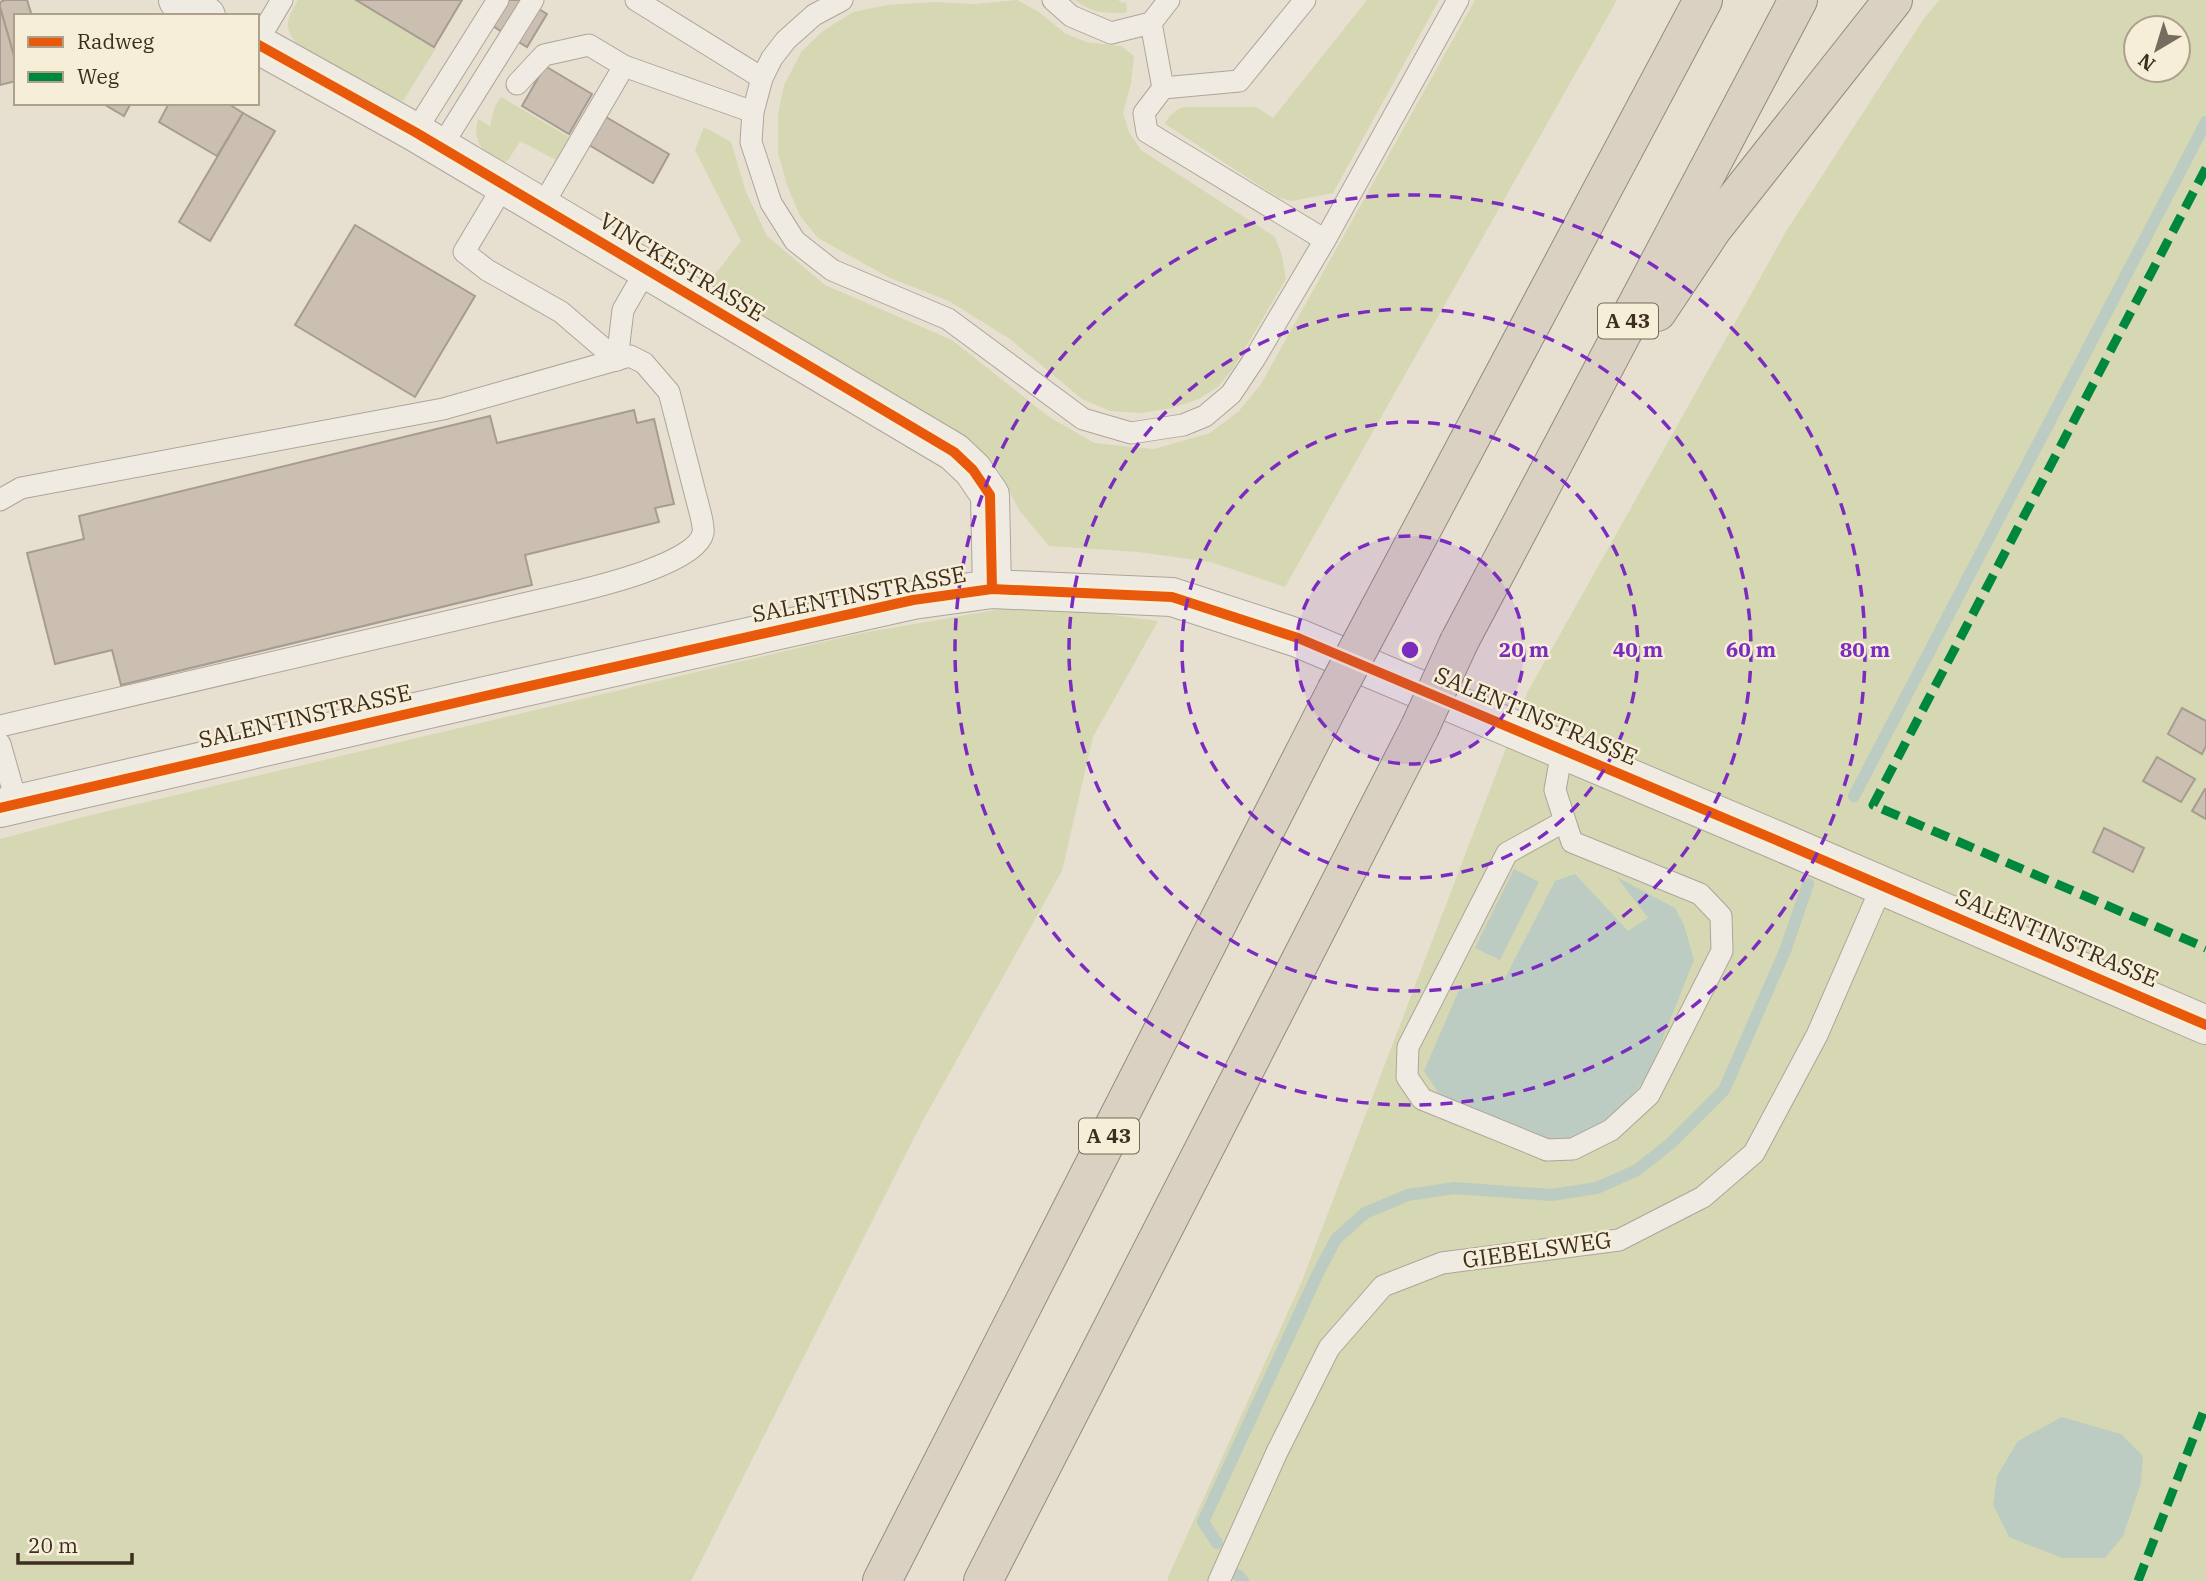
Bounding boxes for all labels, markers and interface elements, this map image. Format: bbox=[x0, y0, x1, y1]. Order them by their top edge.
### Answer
legend bbox=[14, 14, 259, 105]
north arrow bbox=[2122, 14, 2192, 84]
text: Radweg bbox=[77, 27, 155, 55]
text: N bbox=[2133, 48, 2160, 76]
text: Weg bbox=[77, 62, 120, 90]
street label: VINCKESTRASSE bbox=[594, 205, 771, 328]
road number: A 43 bbox=[1598, 304, 1658, 338]
street label: SALENTINSTRASSE bbox=[749, 558, 968, 629]
text: 20 m bbox=[1499, 635, 1549, 663]
text: 40 m bbox=[1613, 635, 1663, 663]
text: 60 m bbox=[1726, 635, 1776, 663]
text: 80 m bbox=[1840, 635, 1890, 663]
centre of rings bbox=[1398, 638, 1422, 662]
street label: SALENTINSTRASSE bbox=[1430, 659, 1642, 771]
street label: SALENTINSTRASSE bbox=[195, 676, 414, 754]
street label: SALENTINSTRASSE bbox=[1951, 881, 2163, 993]
road number: A 43 bbox=[1079, 1118, 1139, 1154]
street label: GIEBELSWEG bbox=[1461, 1224, 1613, 1274]
scale bar bbox=[18, 1522, 131, 1566]
text: 20 m bbox=[28, 1531, 78, 1559]

